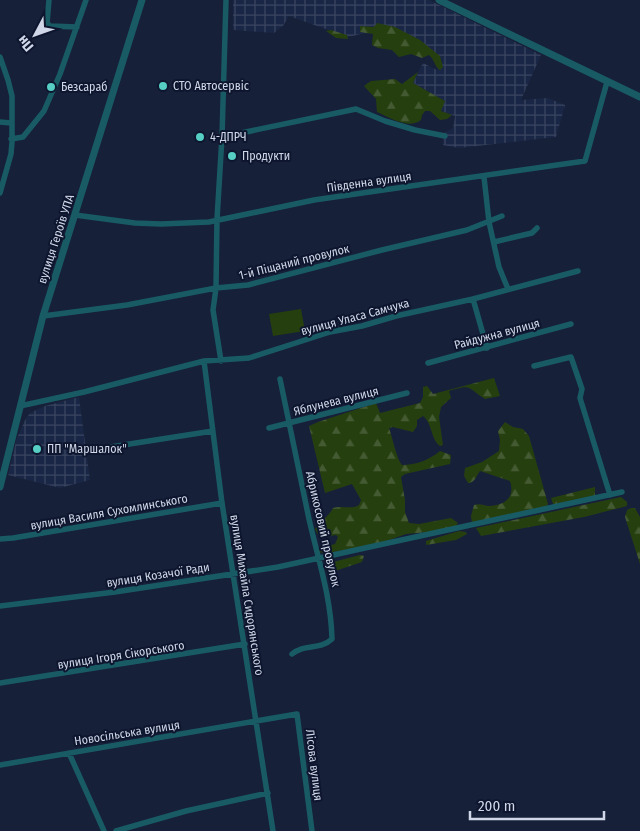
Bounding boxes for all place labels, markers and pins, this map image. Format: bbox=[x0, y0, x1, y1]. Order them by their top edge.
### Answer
place label: СТО Автосервіс bbox=[173, 79, 249, 93]
place label: Безсараб bbox=[61, 80, 108, 94]
marker: СТО Автосервіс bbox=[157, 80, 169, 92]
marker: Безсараб bbox=[45, 81, 57, 93]
place label: 4-ДПРЧ bbox=[210, 130, 247, 144]
marker: 4-ДПРЧ bbox=[194, 131, 206, 143]
place label: Продукти bbox=[242, 149, 290, 163]
marker: Продукти bbox=[226, 150, 238, 162]
place label: ПП "Маршалок" bbox=[47, 442, 127, 456]
marker: ПП "Маршалок" bbox=[31, 443, 43, 455]

